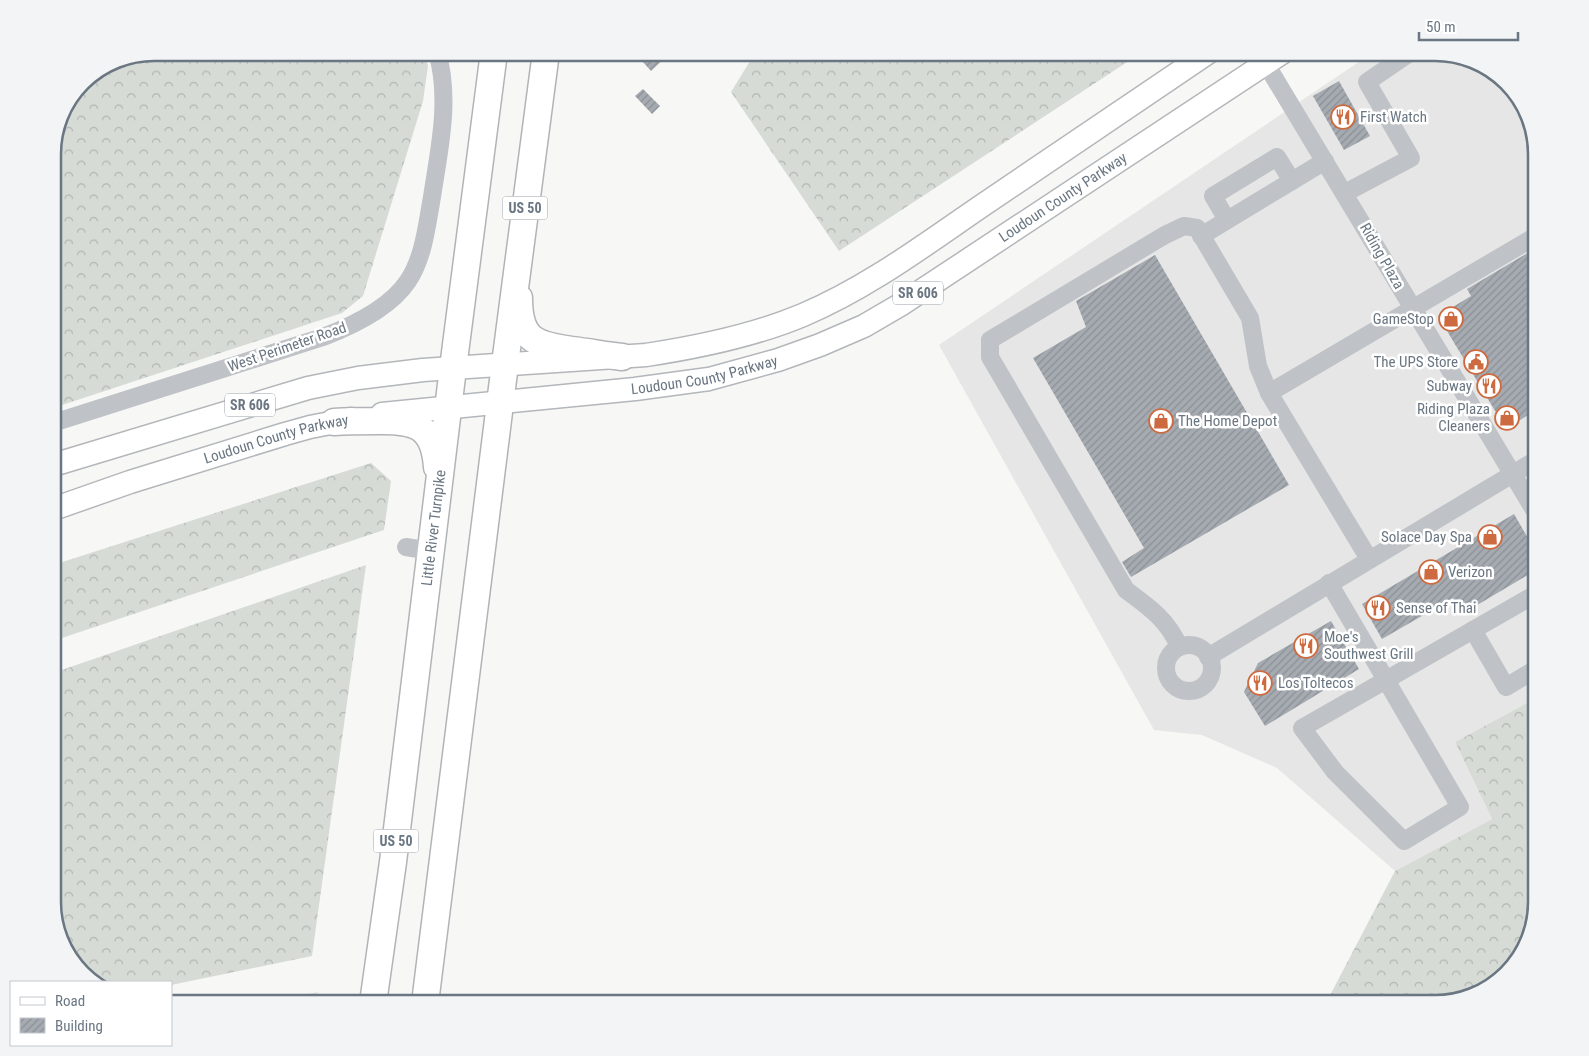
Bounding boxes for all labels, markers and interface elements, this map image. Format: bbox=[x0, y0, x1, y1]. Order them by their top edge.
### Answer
scale bar bbox=[1419, 10, 1518, 42]
text: 50 m bbox=[1426, 18, 1456, 36]
restaurant icon: First Watch bbox=[1330, 104, 1356, 130]
place label: First Watch bbox=[1360, 108, 1427, 126]
street label: Loudoun County Parkway bbox=[996, 149, 1130, 246]
road number: US 50 bbox=[502, 197, 548, 220]
street label: Riding Plaza bbox=[1356, 220, 1408, 292]
road number: SR 606 bbox=[893, 282, 943, 304]
shop icon: GameStop bbox=[1438, 306, 1464, 332]
place label: GameStop bbox=[1373, 310, 1434, 328]
street label: West Perimeter Road bbox=[225, 318, 349, 376]
public building icon: The UPS Store bbox=[1463, 349, 1489, 375]
street label: Loudoun County Parkway bbox=[630, 352, 780, 398]
place label: The UPS Store bbox=[1373, 353, 1458, 371]
restaurant icon: Subway bbox=[1476, 373, 1502, 399]
place label: Subway bbox=[1427, 377, 1472, 395]
road number: SR 606 bbox=[225, 394, 275, 416]
place label: Riding Plaza Cleaners bbox=[1417, 400, 1490, 435]
shop icon: Riding Plaza Cleaners bbox=[1494, 405, 1520, 431]
shop icon: The Home Depot bbox=[1148, 408, 1174, 434]
street label: Loudoun County Parkway bbox=[202, 411, 350, 468]
place label: The Home Depot bbox=[1178, 412, 1277, 430]
street label: Little River Turnpike bbox=[418, 469, 450, 587]
shop icon: Solace Day Spa bbox=[1477, 524, 1503, 550]
place label: Solace Day Spa bbox=[1381, 528, 1472, 546]
shop icon: Verizon bbox=[1418, 559, 1444, 585]
place label: Verizon bbox=[1448, 563, 1492, 581]
restaurant icon: Sense of Thai bbox=[1365, 595, 1391, 621]
place label: Sense of Thai bbox=[1396, 599, 1477, 617]
place label: Moe's Southwest Grill bbox=[1324, 628, 1414, 663]
restaurant icon: Moe's Southwest Grill bbox=[1293, 633, 1319, 659]
restaurant icon: Los Toltecos bbox=[1247, 670, 1273, 696]
place label: Los Toltecos bbox=[1278, 674, 1354, 692]
road number: US 50 bbox=[374, 829, 418, 852]
legend bbox=[10, 981, 172, 1046]
text: Road bbox=[55, 992, 85, 1010]
text: Building bbox=[55, 1017, 103, 1035]

